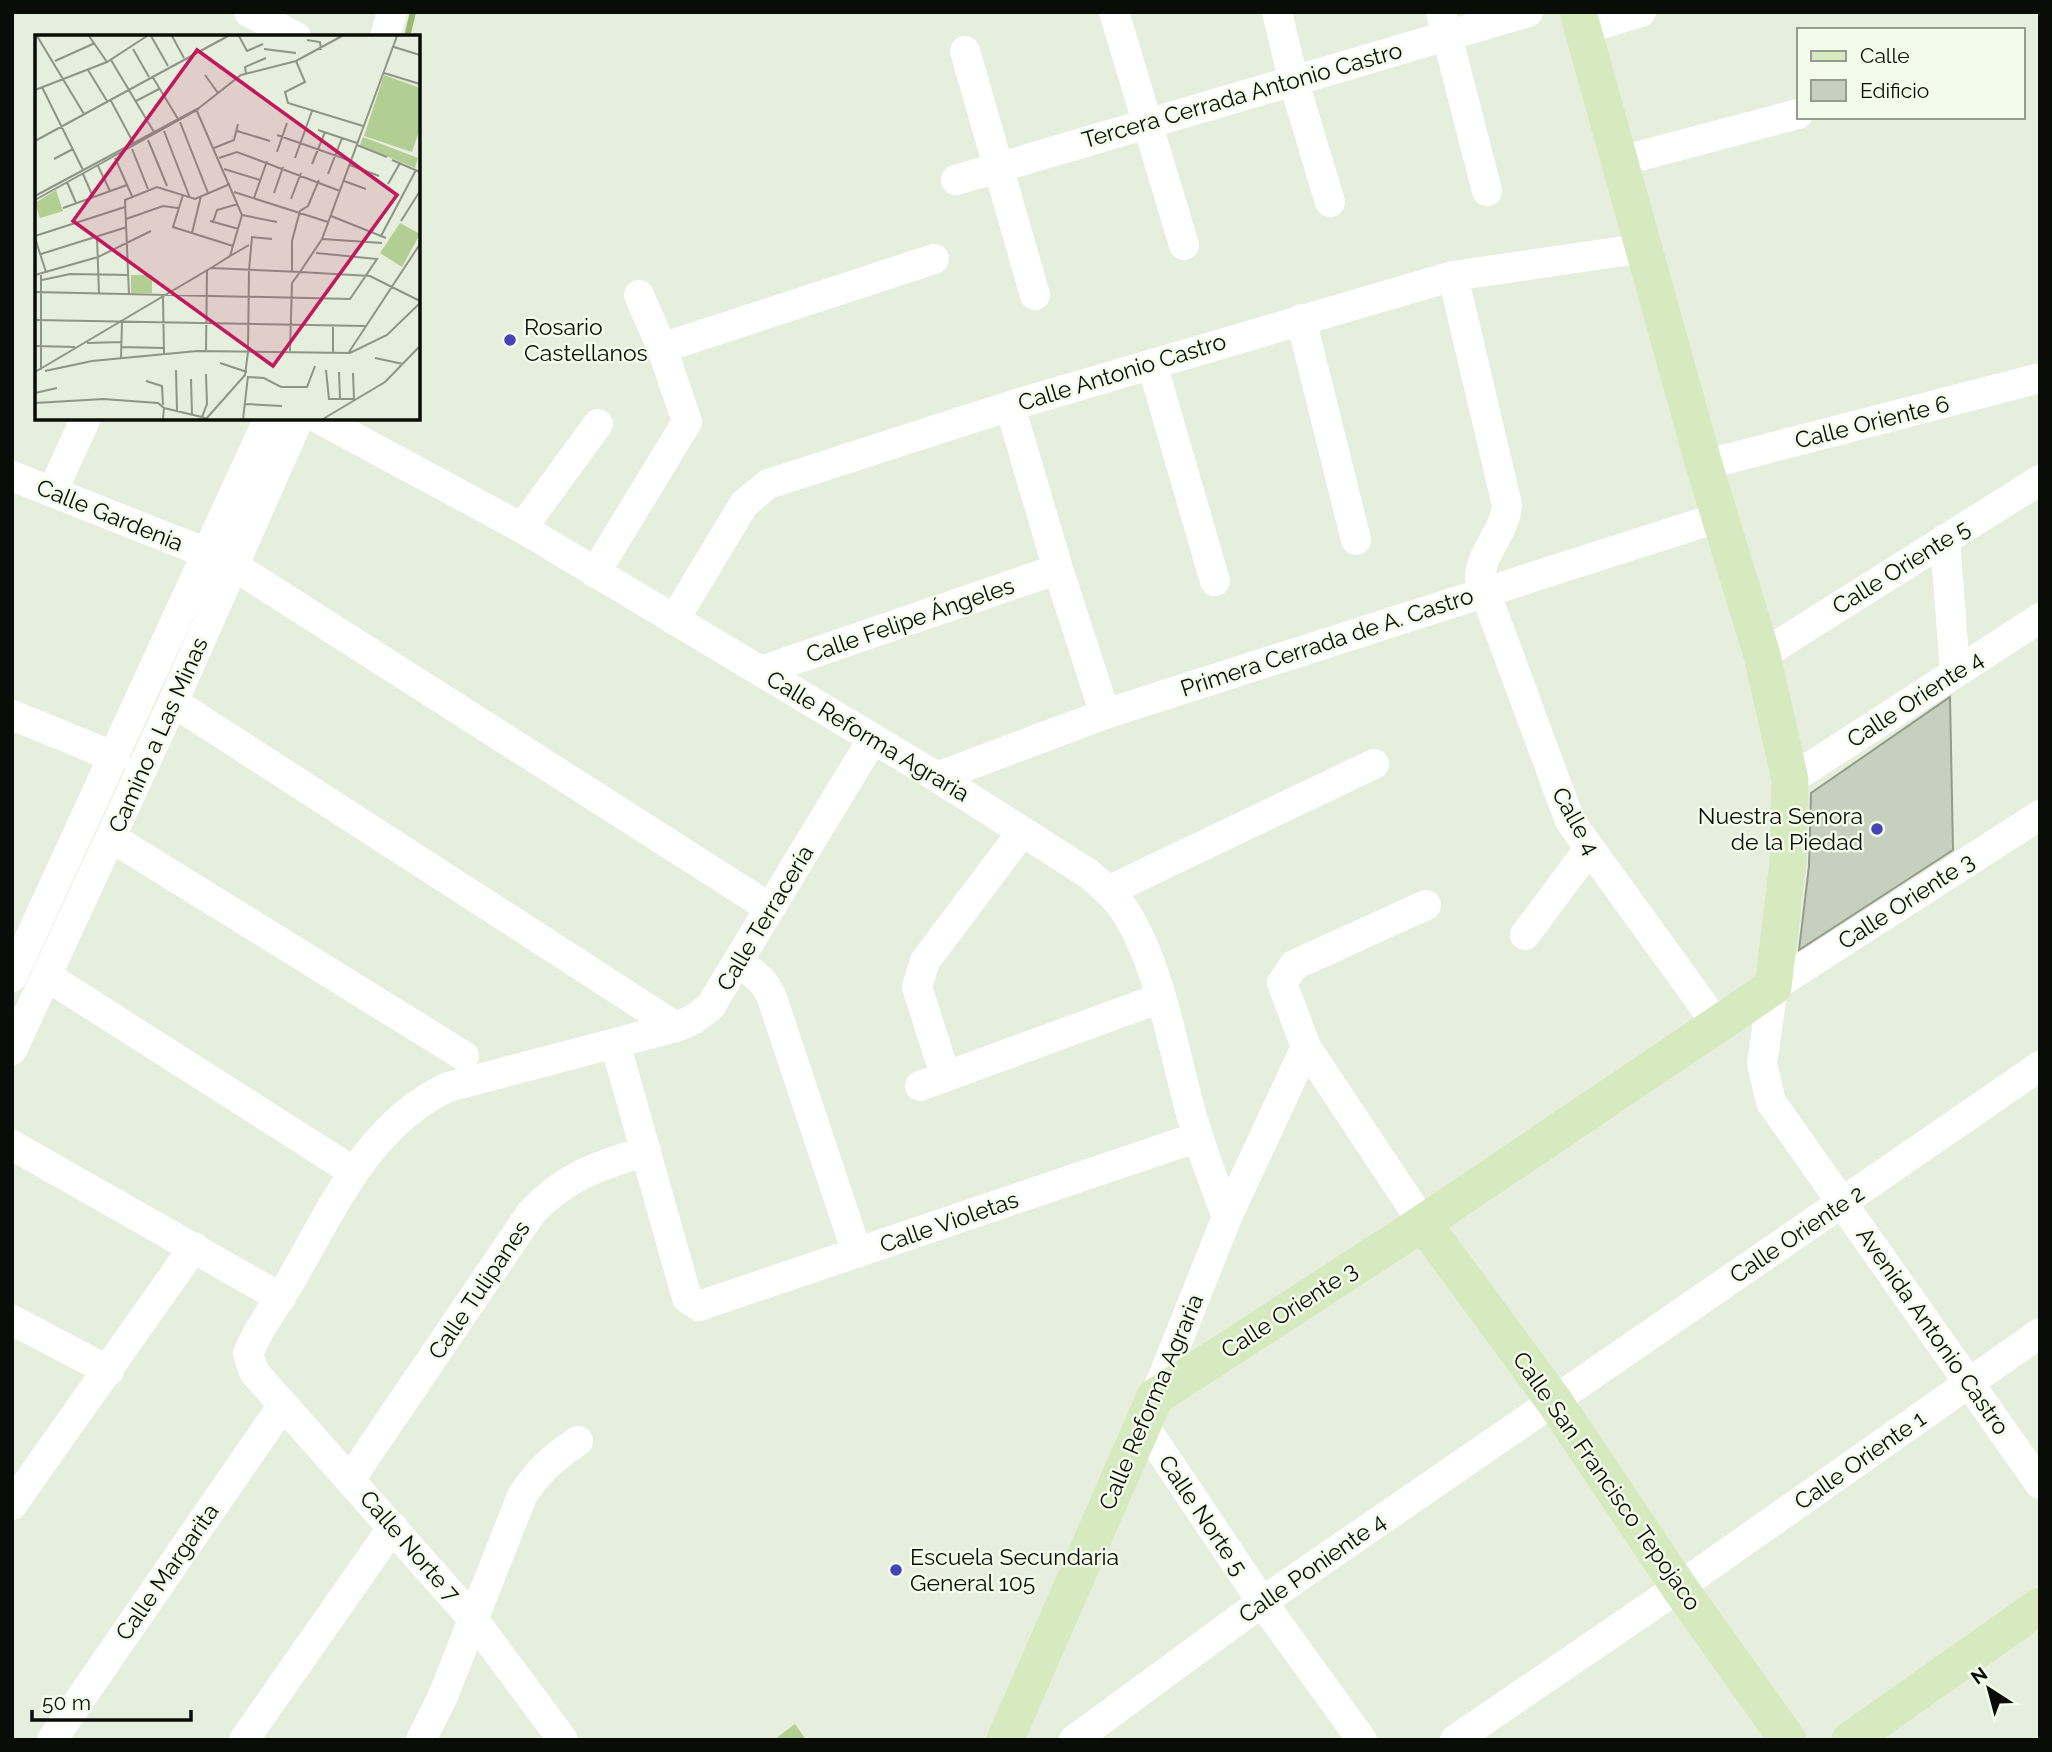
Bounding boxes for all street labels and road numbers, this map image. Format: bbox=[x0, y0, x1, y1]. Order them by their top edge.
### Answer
street label: Tercera Cerrada Antonio Castro bbox=[1079, 36, 1405, 153]
street label: Calle Antonio Castro bbox=[1015, 327, 1229, 416]
street label: Calle Oriente 6 bbox=[1792, 389, 1952, 454]
street label: Calle Gardenia bbox=[33, 473, 187, 556]
street label: Calle Oriente 5 bbox=[1827, 514, 1974, 620]
street label: Calle Felipe Ángeles bbox=[802, 571, 1017, 668]
street label: Primera Cerrada de A. Castro bbox=[1177, 581, 1477, 702]
street label: Camino a Las Minas bbox=[102, 633, 213, 837]
street label: Calle Oriente 4 bbox=[1842, 645, 1988, 753]
street label: Calle Reforma Agraria bbox=[762, 664, 974, 807]
street label: Calle 4 bbox=[1547, 782, 1606, 859]
street label: Calle Terracería bbox=[711, 840, 819, 995]
street label: Calle Oriente 3 bbox=[1833, 847, 1979, 954]
street label: Calle Oriente 2 bbox=[1724, 1179, 1869, 1288]
street label: Calle Violetas bbox=[876, 1185, 1022, 1258]
street label: Calle Tulipanes bbox=[422, 1215, 535, 1364]
street label: Avenida Antonio Castro bbox=[1851, 1222, 2015, 1440]
street label: Calle Oriente 3 bbox=[1216, 1256, 1362, 1363]
street label: Calle Reforma Agraria bbox=[1093, 1290, 1208, 1514]
street label: Calle San Francisco Tepojaco bbox=[1508, 1346, 1707, 1615]
street label: Calle Oriente 1 bbox=[1789, 1404, 1931, 1515]
street label: Calle Norte 5 bbox=[1153, 1450, 1253, 1580]
street label: Calle Norte 7 bbox=[355, 1484, 467, 1607]
street label: Calle Margarita bbox=[109, 1498, 224, 1645]
street label: Calle Poniente 4 bbox=[1233, 1507, 1390, 1628]

